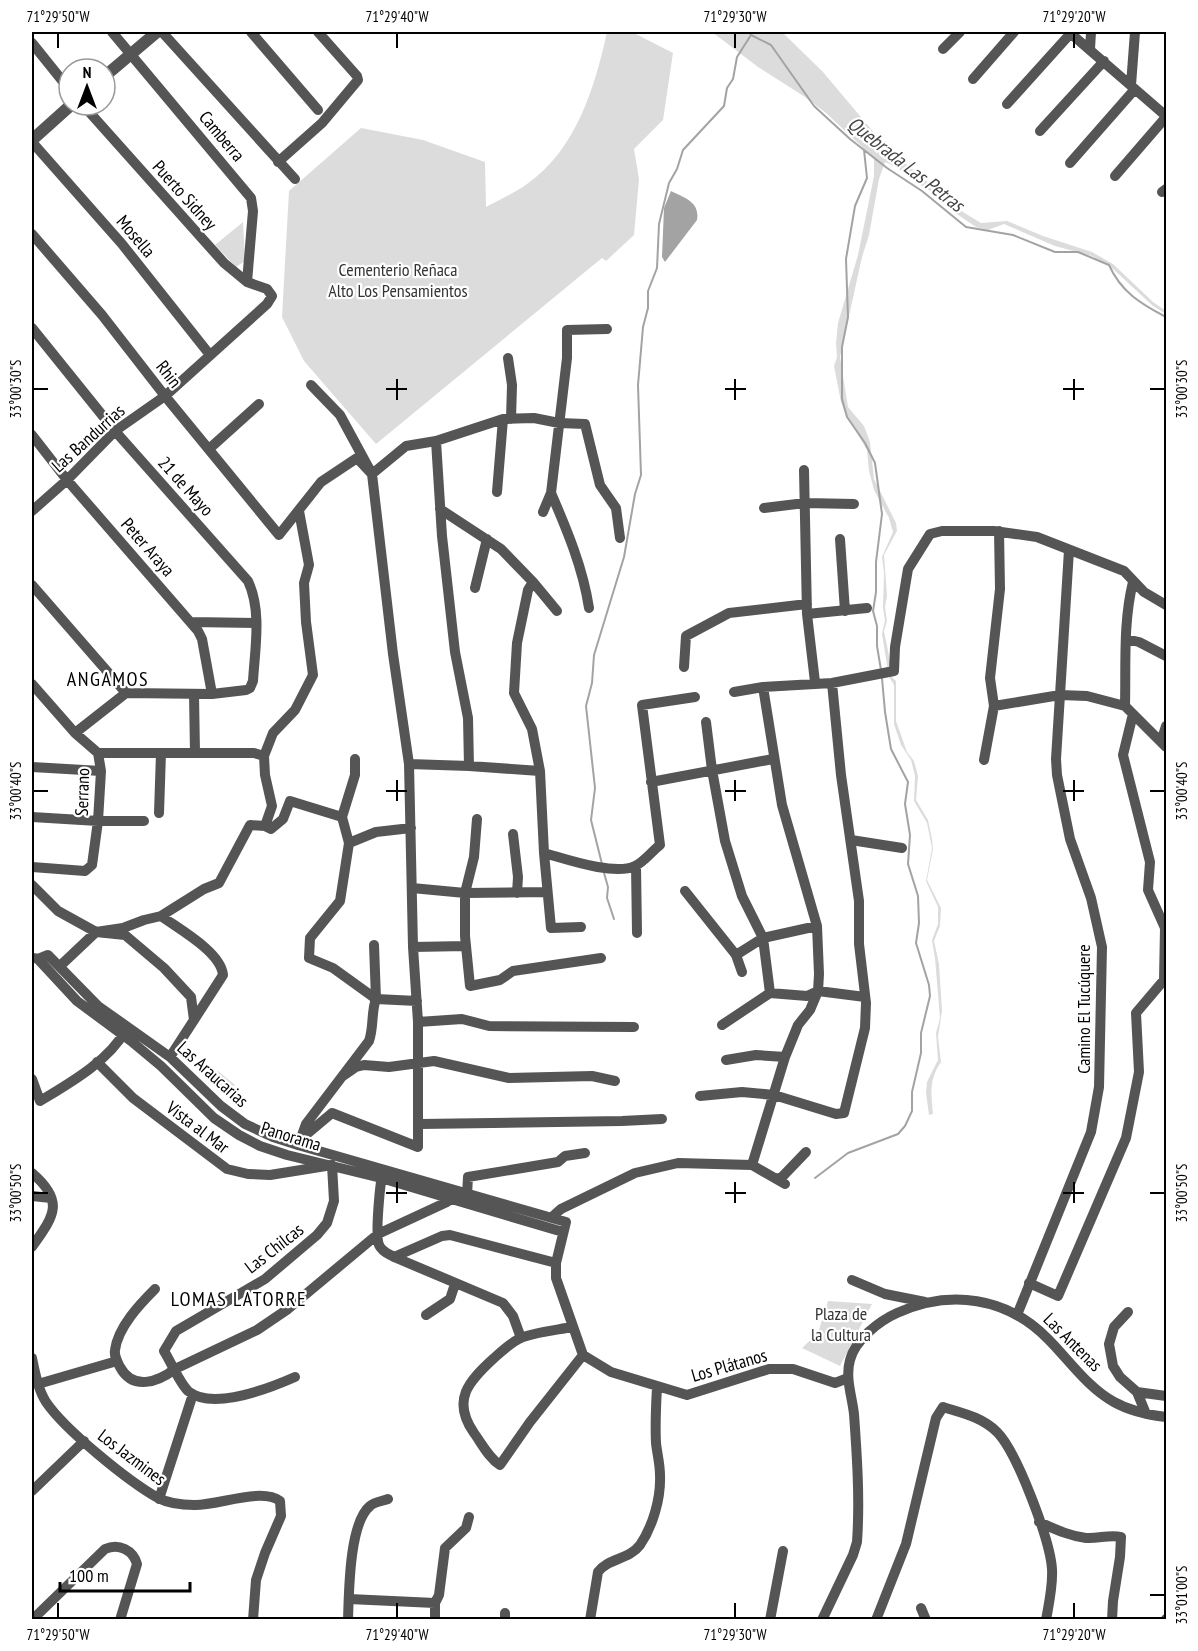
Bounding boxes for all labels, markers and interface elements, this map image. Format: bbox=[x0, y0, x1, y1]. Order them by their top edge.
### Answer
text: 71°29'50"W bbox=[26, 7, 90, 26]
text: 71°29'40"W bbox=[365, 7, 429, 26]
text: 71°29'30"W bbox=[703, 7, 767, 26]
text: 71°29'20"W bbox=[1042, 7, 1106, 26]
north arrow bbox=[57, 57, 117, 117]
text: N bbox=[83, 62, 91, 82]
street label: Camberra bbox=[194, 106, 250, 166]
water label: Quebrada Las Petras bbox=[843, 111, 971, 219]
street label: Puerto Sidney bbox=[148, 155, 222, 235]
street label: Mosella bbox=[112, 210, 160, 262]
park label: Cementerio Reñaca Alto Los Pensamientos bbox=[328, 258, 468, 302]
street label: Rhin bbox=[151, 356, 187, 392]
text: 33°00'30"S bbox=[6, 359, 25, 419]
text: 33°00'30"S bbox=[1172, 359, 1191, 419]
street label: Las Bandurrias bbox=[47, 399, 129, 477]
street label: 21 de Mayo bbox=[153, 451, 219, 521]
street label: Peter Araya bbox=[116, 513, 180, 581]
district label: ANGAMOS bbox=[67, 666, 149, 692]
text: 33°00'40"S bbox=[6, 761, 25, 821]
text: 33°00'40"S bbox=[1172, 761, 1191, 821]
street label: Serrano bbox=[70, 767, 94, 816]
street label: Camino El Tucúquere bbox=[1072, 944, 1095, 1074]
street label: Las Araucarias bbox=[173, 1036, 253, 1112]
street label: Vista al Mar bbox=[161, 1095, 234, 1158]
street label: Panorama bbox=[258, 1116, 324, 1156]
text: 33°00'50"S bbox=[6, 1163, 25, 1223]
text: 33°00'50"S bbox=[1172, 1163, 1191, 1223]
street label: Las Chilcas bbox=[240, 1218, 308, 1278]
district label: LOMAS LATORRE bbox=[171, 1286, 307, 1312]
park label: Plaza de la Cultura bbox=[811, 1302, 871, 1346]
street label: Las Antenas bbox=[1039, 1308, 1107, 1376]
street label: Los Plátanos bbox=[688, 1343, 770, 1387]
street label: Los Jazmines bbox=[93, 1424, 171, 1490]
scale bar bbox=[60, 1555, 190, 1593]
text: 100 m bbox=[69, 1564, 109, 1587]
text: 33°01'00"S bbox=[1172, 1565, 1191, 1625]
text: 71°29'50"W bbox=[26, 1625, 90, 1644]
text: 71°29'40"W bbox=[365, 1625, 429, 1644]
text: 71°29'30"W bbox=[703, 1625, 767, 1644]
text: 71°29'20"W bbox=[1042, 1625, 1106, 1644]

